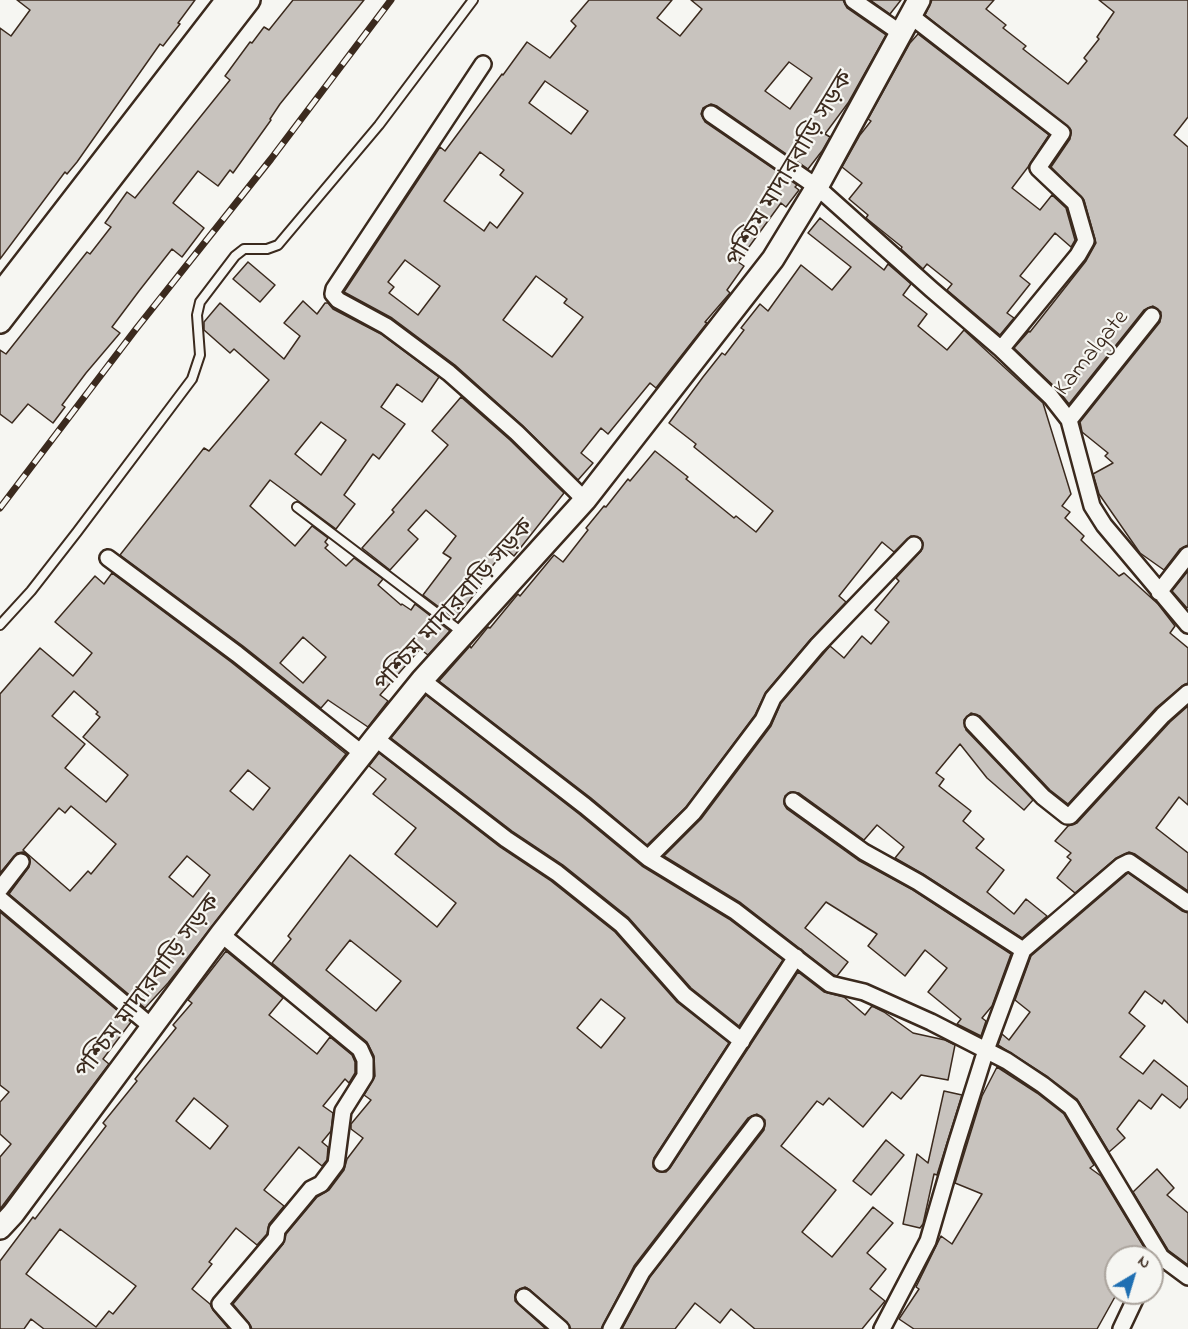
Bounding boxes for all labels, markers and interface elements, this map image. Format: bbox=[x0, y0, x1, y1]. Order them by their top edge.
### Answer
street label: পশ্চিম মাদারবাড়ি সড়ক bbox=[722, 67, 862, 273]
street label: Kamalgate bbox=[1049, 305, 1137, 403]
street label: পশ্চিম মাদারবাড়ি সড়ক bbox=[370, 514, 542, 700]
street label: পশ্চিম মাদারবাড়ি সড়ক bbox=[71, 890, 229, 1086]
north arrow bbox=[1104, 1245, 1164, 1305]
text: N bbox=[1132, 1250, 1155, 1275]

